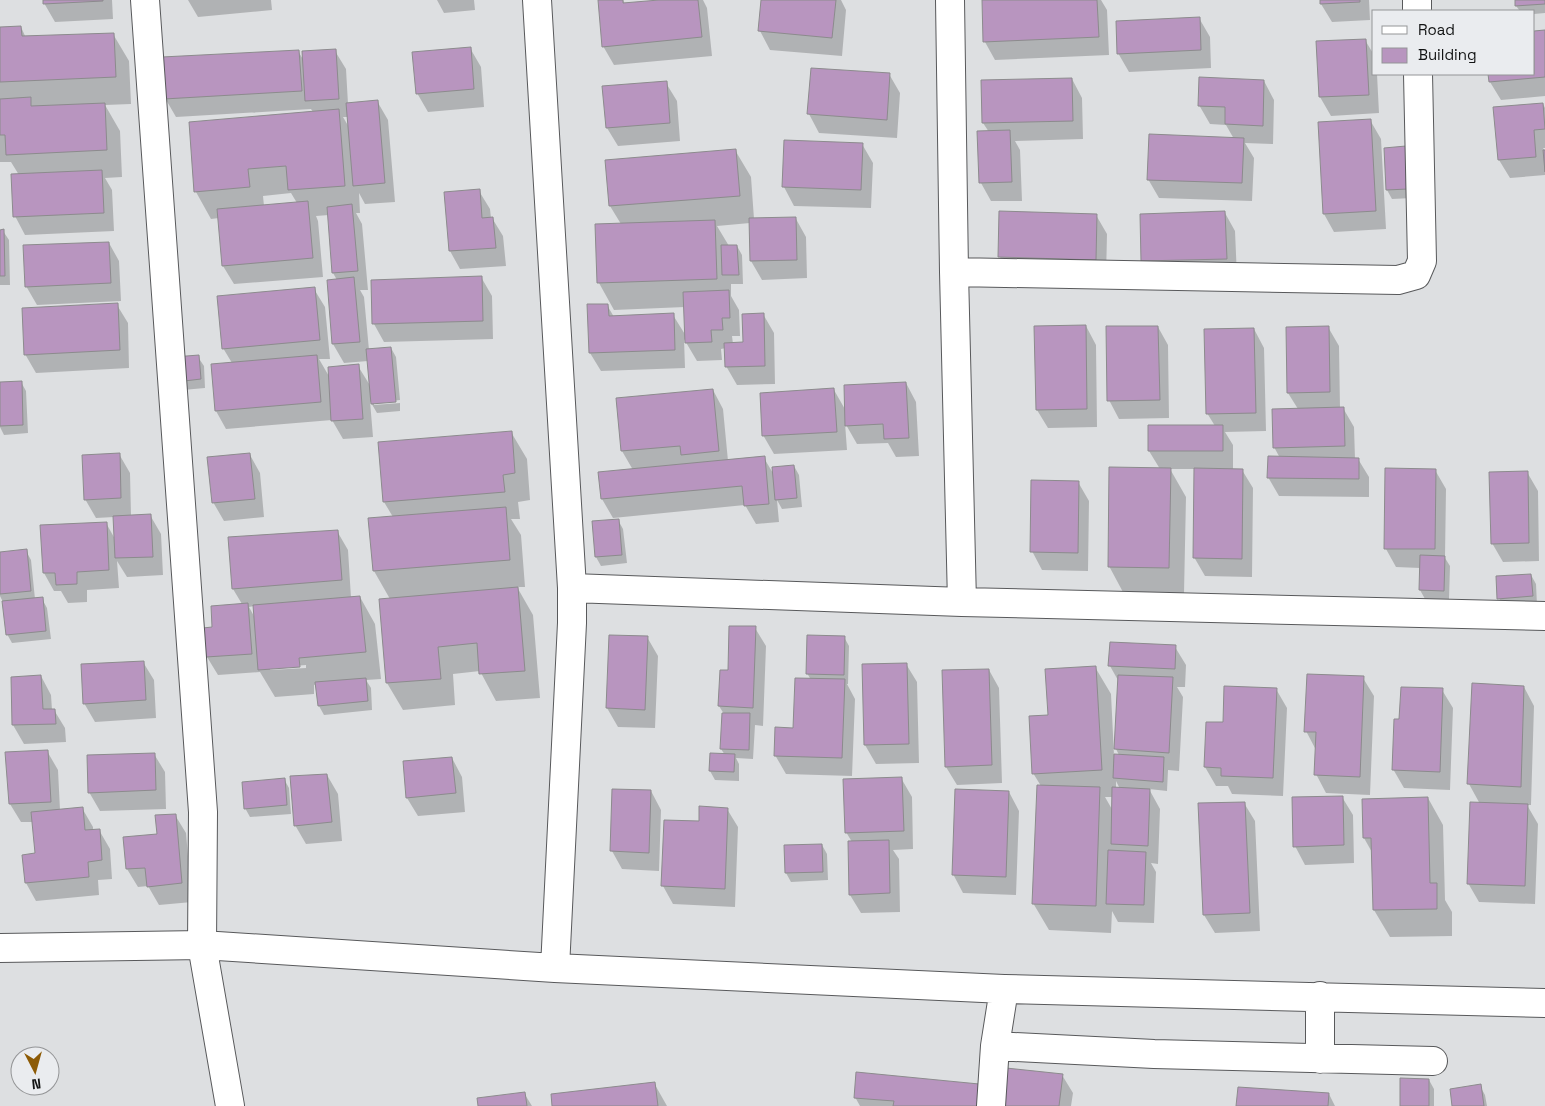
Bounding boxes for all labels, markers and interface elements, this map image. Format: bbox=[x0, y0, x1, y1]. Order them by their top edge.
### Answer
legend bbox=[1372, 10, 1535, 75]
text: Road bbox=[1418, 20, 1455, 39]
text: Building bbox=[1418, 45, 1477, 64]
north arrow bbox=[10, 1046, 60, 1096]
text: N bbox=[31, 1074, 42, 1093]

